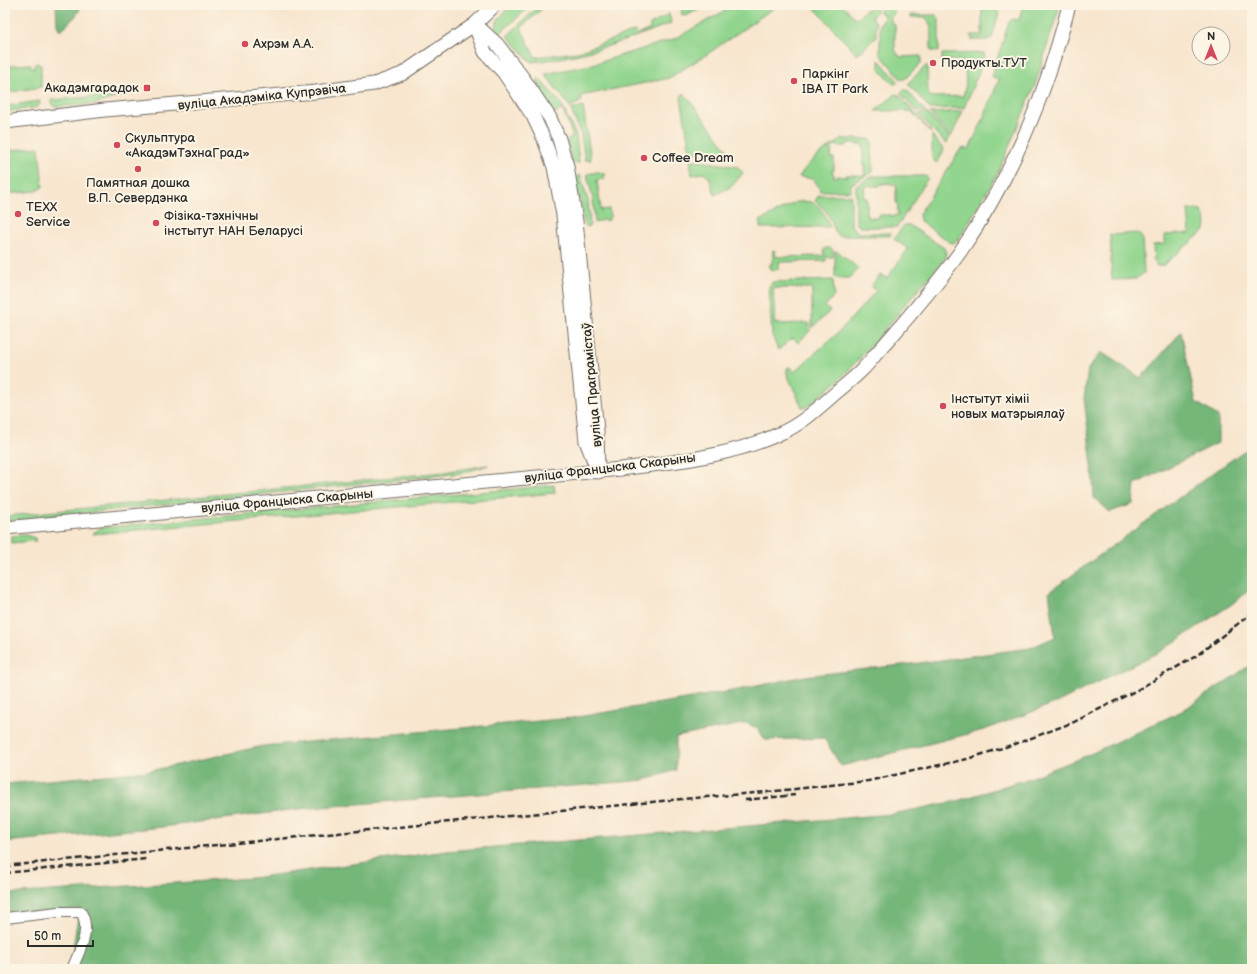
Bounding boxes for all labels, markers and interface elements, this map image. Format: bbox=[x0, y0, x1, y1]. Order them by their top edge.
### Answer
north arrow bbox=[1191, 26, 1231, 66]
text: N bbox=[1207, 30, 1215, 43]
place label: Ахрэм А.А. bbox=[252, 36, 314, 52]
marker: Ахрэм А.А. bbox=[240, 39, 250, 49]
place label: Продукты.ТУТ bbox=[941, 55, 1027, 71]
marker: Продукты.ТУТ bbox=[928, 58, 938, 68]
place label: Паркінг IBA IT Park bbox=[802, 66, 868, 97]
marker: Паркінг IBA IT Park bbox=[789, 76, 799, 86]
place label: Акадэмгарадок bbox=[44, 80, 139, 96]
street label: вуліца Акадэміка Купрэвіча bbox=[177, 80, 347, 114]
marker: Акадэмгарадок bbox=[142, 83, 152, 93]
place label: Скульптура «АкадэмТэхнаГрад» bbox=[125, 130, 250, 161]
marker: Скульптура «АкадэмТэхнаГрад» bbox=[112, 140, 122, 150]
place label: Coffee Dream bbox=[652, 150, 734, 166]
marker: Coffee Dream bbox=[639, 153, 649, 163]
marker: Памятная дошка В.П. Севердэнка bbox=[133, 164, 143, 174]
place label: Памятная дошка В.П. Севердэнка bbox=[86, 175, 190, 206]
place label: TEXX Service bbox=[26, 199, 70, 230]
place label: Фізіка-тэхнічны інстытут НАН Беларусі bbox=[164, 208, 303, 239]
marker: TEXX Service bbox=[13, 209, 23, 219]
marker: Фізіка-тэхнічны інстытут НАН Беларусі bbox=[151, 218, 161, 228]
street label: вуліца Праграмістаў bbox=[579, 322, 605, 448]
place label: Інстытут хіміі новых матэрыялаў bbox=[951, 391, 1065, 422]
marker: Інстытут хіміі новых матэрыялаў bbox=[938, 401, 948, 411]
street label: вуліца Францыска Скарыны bbox=[523, 450, 697, 486]
street label: вуліца Францыска Скарыны bbox=[200, 486, 374, 516]
scale bar bbox=[28, 922, 93, 948]
text: 50 m bbox=[34, 929, 61, 944]

